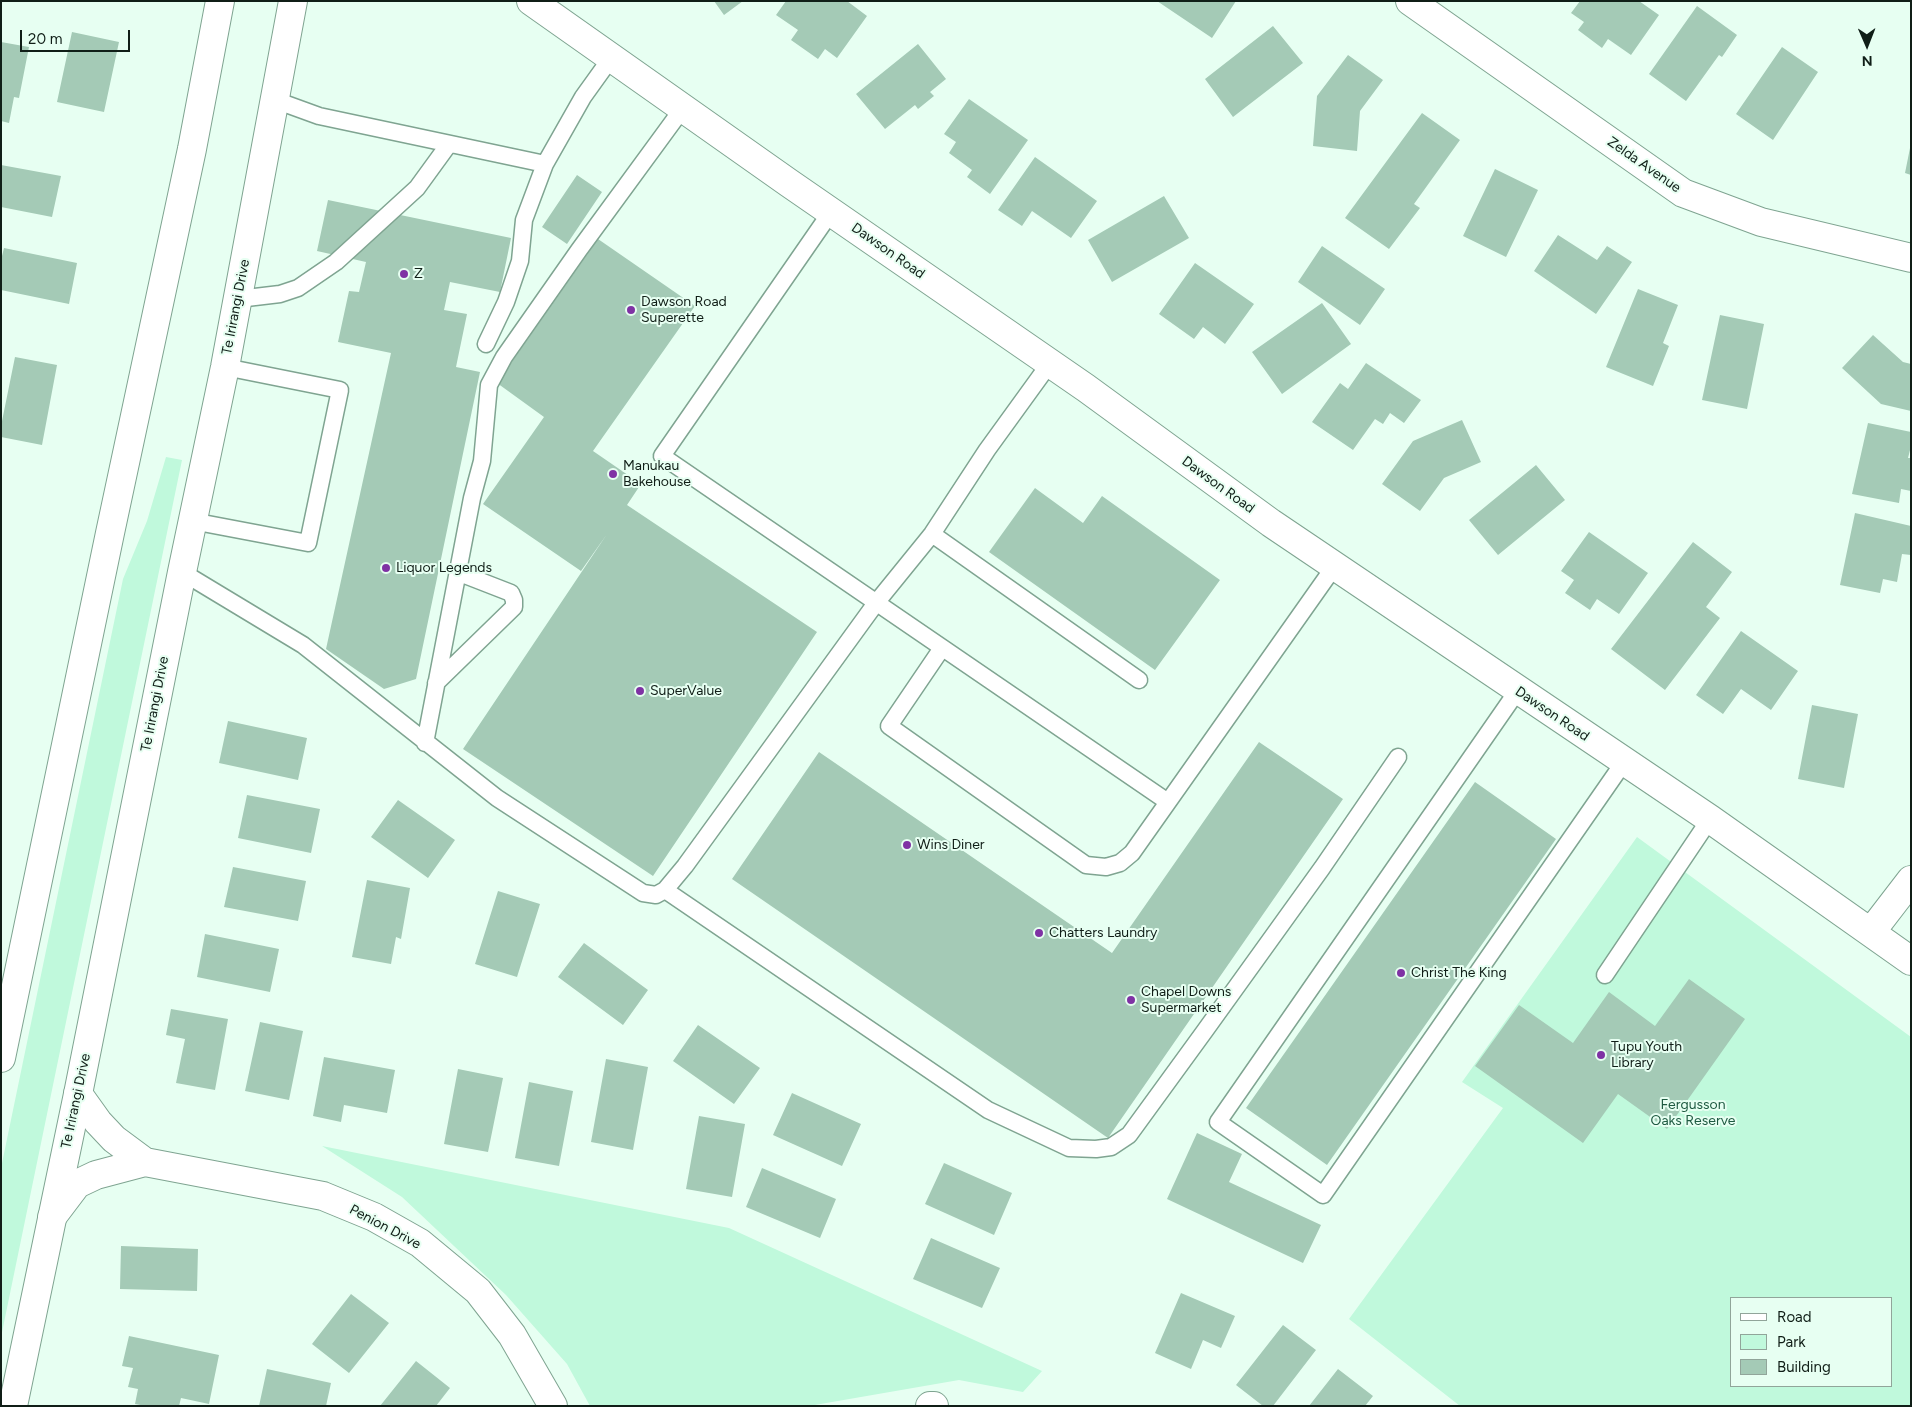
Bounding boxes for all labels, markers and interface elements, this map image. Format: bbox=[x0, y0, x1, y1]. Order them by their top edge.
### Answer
scale bar bbox=[22, 20, 132, 52]
north arrow bbox=[1842, 20, 1892, 70]
text: 20 m bbox=[28, 30, 62, 48]
text: N bbox=[1862, 52, 1873, 69]
street label: Zelda Avenue bbox=[1604, 134, 1684, 196]
street label: Dawson Road bbox=[848, 220, 928, 282]
street label: Te Irirangi Drive bbox=[219, 258, 253, 356]
place label: Z bbox=[414, 266, 423, 282]
marker: Z bbox=[398, 268, 410, 280]
place label: Dawson Road Superette bbox=[641, 294, 727, 326]
marker: Dawson Road Superette bbox=[625, 304, 637, 316]
street label: Dawson Road bbox=[1178, 453, 1258, 517]
place label: Manukau Bakehouse bbox=[623, 458, 691, 491]
marker: Manukau Bakehouse bbox=[607, 468, 619, 480]
place label: Liquor Legends bbox=[396, 560, 492, 576]
marker: Liquor Legends bbox=[380, 562, 392, 574]
street label: Te Irirangi Drive bbox=[138, 655, 172, 753]
place label: SuperValue bbox=[650, 683, 722, 699]
street label: Dawson Road bbox=[1512, 683, 1592, 745]
marker: SuperValue bbox=[634, 685, 646, 697]
place label: Wins Diner bbox=[917, 837, 985, 853]
marker: Wins Diner bbox=[901, 839, 913, 851]
place label: Chatters Laundry bbox=[1049, 925, 1157, 941]
marker: Chatters Laundry bbox=[1033, 927, 1045, 939]
place label: Christ The King bbox=[1411, 965, 1507, 981]
marker: Christ The King bbox=[1395, 967, 1407, 979]
place label: Chapel Downs Supermarket bbox=[1141, 984, 1231, 1016]
marker: Chapel Downs Supermarket bbox=[1125, 994, 1137, 1006]
place label: Tupu Youth Library bbox=[1611, 1039, 1682, 1072]
marker: Tupu Youth Library bbox=[1595, 1049, 1607, 1061]
street label: Te Irirangi Drive bbox=[58, 1052, 94, 1150]
park label: Fergusson Oaks Reserve bbox=[1651, 1097, 1735, 1130]
street label: Penion Drive bbox=[346, 1201, 424, 1253]
legend bbox=[1730, 1297, 1892, 1387]
text: Road bbox=[1777, 1308, 1812, 1326]
text: Park bbox=[1777, 1333, 1806, 1351]
text: Building bbox=[1777, 1358, 1831, 1376]

